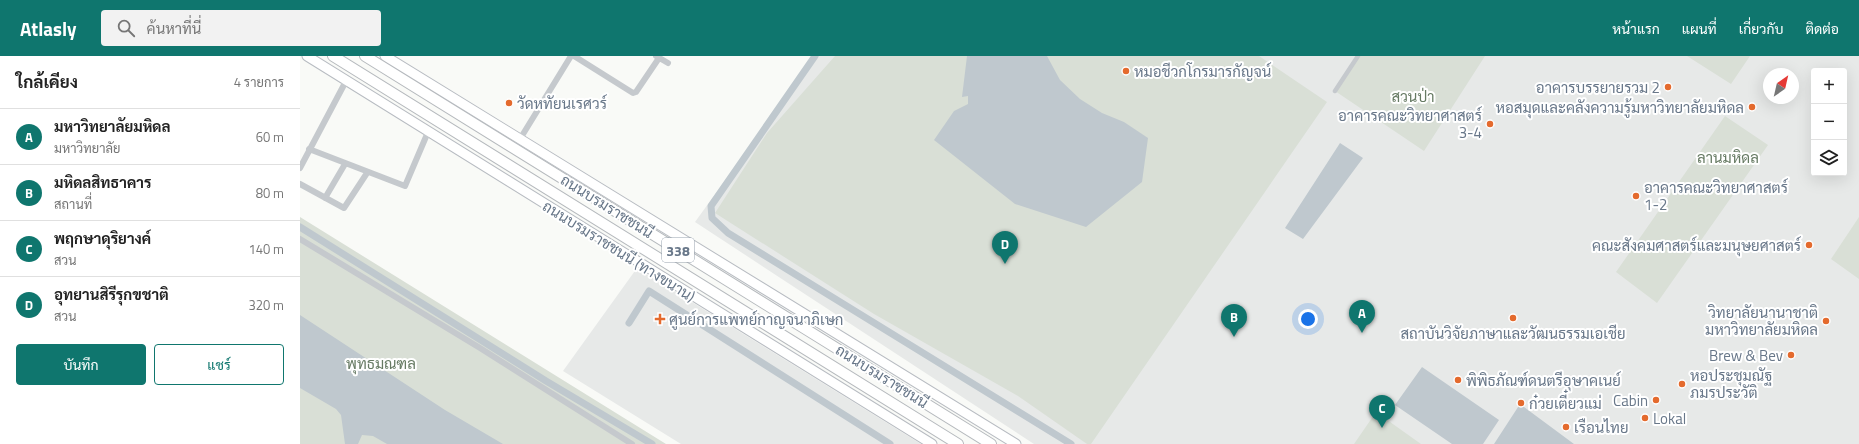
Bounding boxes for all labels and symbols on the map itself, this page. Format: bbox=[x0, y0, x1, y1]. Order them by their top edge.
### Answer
place label: หมอชีวกโกรมารกัญจน์ bbox=[1134, 60, 1271, 83]
marker: หมอชีวกโกรมารกัญจน์ bbox=[1121, 66, 1131, 76]
north arrow bbox=[1763, 68, 1799, 104]
place label: อาคารบรรยายรวม 2 bbox=[1536, 76, 1660, 99]
marker: อาคารบรรยายรวม 2 bbox=[1663, 82, 1673, 92]
park label: สวนป่า bbox=[1391, 85, 1435, 108]
place label: วัดหทัยนเรศวร์ bbox=[517, 92, 607, 115]
place label: หอสมุดและคลังความรู้มหาวิทยาลัยมหิดล bbox=[1495, 96, 1744, 119]
marker: วัดหทัยนเรศวร์ bbox=[504, 98, 514, 108]
marker: หอสมุดและคลังความรู้มหาวิทยาลัยมหิดล bbox=[1747, 102, 1757, 112]
place label: อาคารคณะวิทยาศาสตร์ 3-4 bbox=[1338, 104, 1482, 144]
marker: อาคารคณะวิทยาศาสตร์ 3-4 bbox=[1485, 119, 1495, 129]
park label: ลานมหิดล bbox=[1697, 146, 1759, 169]
street label: ถนนบรมราชชนนี bbox=[556, 168, 658, 244]
place label: อาคารคณะวิทยาศาสตร์ 1-2 bbox=[1644, 176, 1788, 216]
marker: อาคารคณะวิทยาศาสตร์ 1-2 bbox=[1631, 191, 1641, 201]
street label: ถนนบรมราชชนนี (ทางขนาน) bbox=[538, 195, 700, 307]
pin: D bbox=[992, 231, 1018, 264]
place label: คณะสังคมศาสตร์และมนุษยศาสตร์ bbox=[1592, 234, 1801, 257]
road number: 338 bbox=[662, 238, 694, 262]
marker: คณะสังคมศาสตร์และมนุษยศาสตร์ bbox=[1804, 240, 1814, 250]
pin: A bbox=[1349, 300, 1375, 333]
place label: วิทยาลัยนานาชาติ มหาวิทยาลัยมหิดล bbox=[1705, 301, 1818, 341]
pin: B bbox=[1221, 304, 1247, 337]
place label: ศูนย์การแพทย์กาญจนาภิเษก bbox=[669, 308, 843, 331]
your location bbox=[1298, 309, 1318, 329]
marker: ศูนย์การแพทย์กาญจนาภิเษก bbox=[654, 313, 666, 325]
marker: สถาบันวิจัยภาษาและวัฒนธรรมเอเชีย bbox=[1508, 313, 1518, 323]
marker: วิทยาลัยนานาชาติ มหาวิทยาลัยมหิดล bbox=[1821, 316, 1831, 326]
place label: สถาบันวิจัยภาษาและวัฒนธรรมเอเชีย bbox=[1400, 322, 1626, 345]
street label: ถนนบรมราชชนนี bbox=[831, 338, 933, 414]
place label: Brew & Bev bbox=[1709, 344, 1783, 367]
marker: Brew & Bev bbox=[1786, 350, 1796, 360]
park label: พุทธมณฑล bbox=[346, 352, 416, 375]
place label: หอประชุมณัฐ ภมรประวัติ bbox=[1690, 364, 1772, 404]
place label: พิพิธภัณฑ์ดนตรีอุษาคเนย์ bbox=[1466, 369, 1621, 392]
marker: พิพิธภัณฑ์ดนตรีอุษาคเนย์ bbox=[1453, 375, 1463, 385]
marker: หอประชุมณัฐ ภมรประวัติ bbox=[1677, 379, 1687, 389]
place label: ก๋วยเตี๋ยวแม่ bbox=[1529, 389, 1602, 415]
place label: Cabin bbox=[1613, 389, 1648, 412]
pin: C bbox=[1369, 395, 1395, 428]
marker: Cabin bbox=[1651, 395, 1661, 405]
marker: ก๋วยเตี๋ยวแม่ bbox=[1516, 398, 1526, 408]
place label: Lokal bbox=[1653, 407, 1686, 430]
marker: Lokal bbox=[1640, 413, 1650, 423]
place label: เรือนไทย bbox=[1574, 416, 1629, 439]
marker: เรือนไทย bbox=[1561, 422, 1571, 432]

